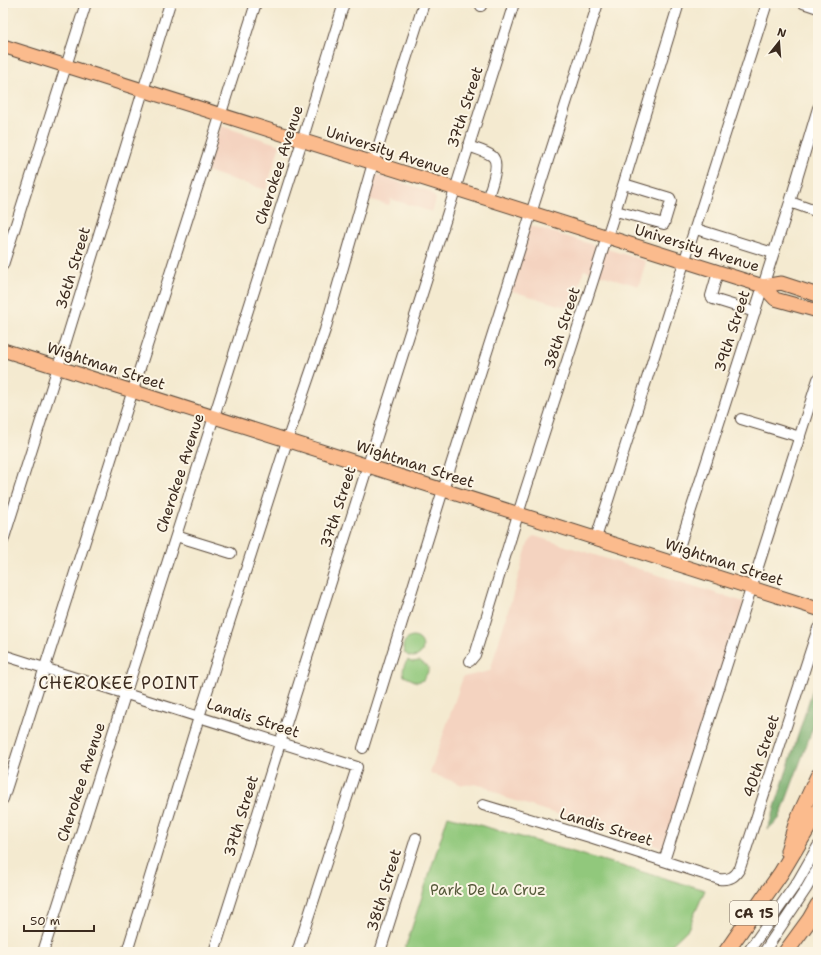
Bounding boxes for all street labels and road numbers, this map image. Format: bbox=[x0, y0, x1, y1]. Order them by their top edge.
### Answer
street label: 37th Street bbox=[442, 64, 488, 150]
street label: Cherokee Avenue bbox=[250, 103, 308, 227]
street label: University Avenue bbox=[323, 121, 453, 181]
street label: University Avenue bbox=[632, 219, 762, 277]
street label: 36th Street bbox=[51, 224, 95, 312]
street label: 38th Street bbox=[539, 284, 585, 372]
street label: 39th Street bbox=[709, 288, 755, 374]
street label: Wightman Street bbox=[44, 337, 168, 395]
street label: Cherokee Avenue bbox=[151, 411, 209, 535]
street label: Wightman Street bbox=[353, 435, 477, 493]
street label: 37th Street bbox=[315, 464, 361, 550]
street label: Wightman Street bbox=[662, 533, 786, 591]
street label: Landis Street bbox=[204, 694, 302, 742]
street label: 40th Street bbox=[738, 712, 784, 800]
street label: Cherokee Avenue bbox=[52, 720, 110, 844]
street label: 37th Street bbox=[219, 773, 263, 859]
street label: Landis Street bbox=[557, 803, 655, 851]
street label: 38th Street bbox=[362, 846, 406, 934]
road number: CA 15 bbox=[730, 901, 778, 925]

